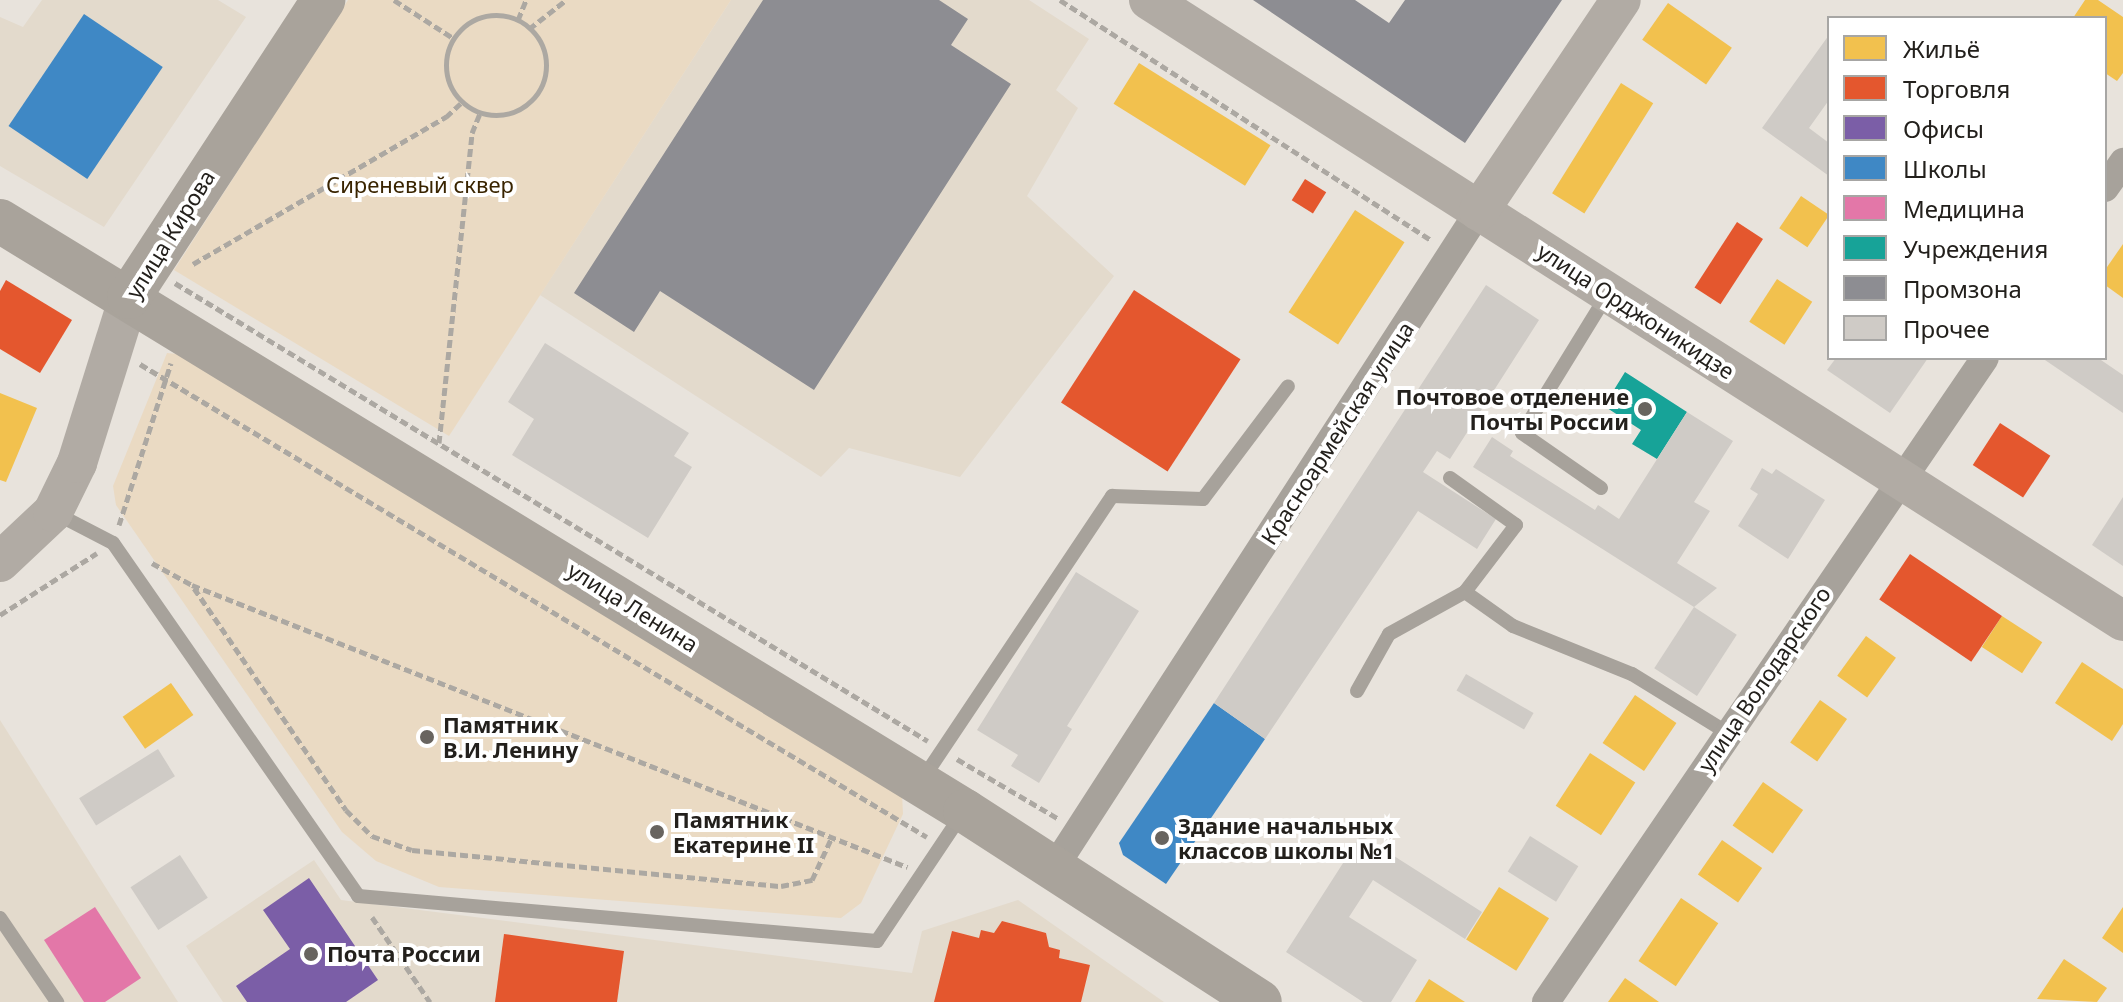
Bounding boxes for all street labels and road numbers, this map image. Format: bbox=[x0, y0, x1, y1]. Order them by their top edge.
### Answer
street label: улица Кирова bbox=[120, 165, 220, 303]
street label: улица Орджоникидзе bbox=[1533, 237, 1739, 385]
street label: Красноармейская улица bbox=[1255, 317, 1419, 549]
street label: улица Ленина bbox=[563, 556, 703, 658]
street label: улица Володарского bbox=[1692, 581, 1836, 777]

